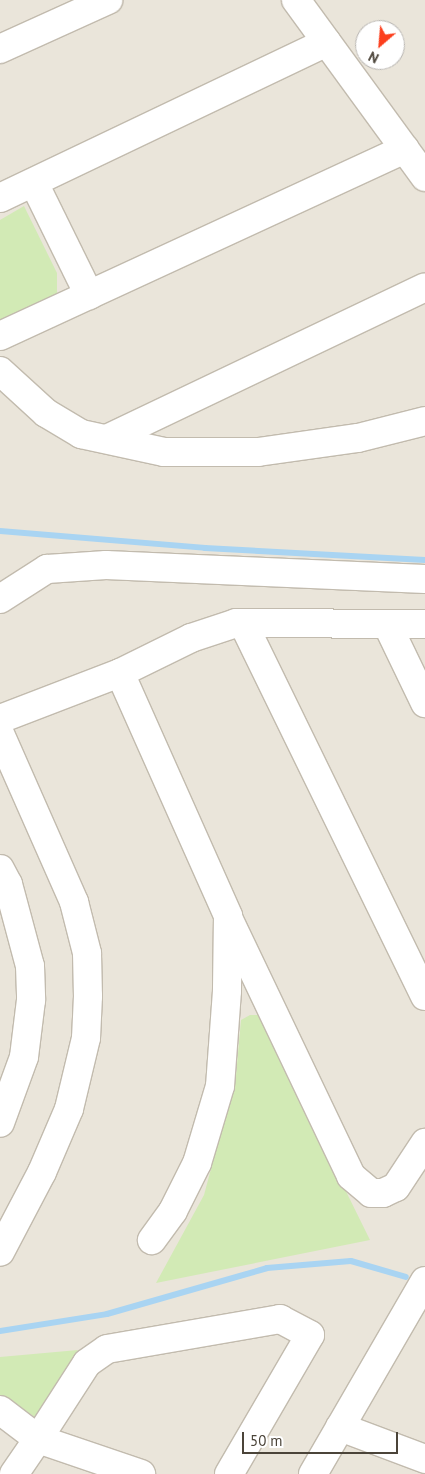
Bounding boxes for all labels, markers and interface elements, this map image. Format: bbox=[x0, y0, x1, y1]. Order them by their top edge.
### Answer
north arrow bbox=[355, 20, 405, 70]
text: N bbox=[365, 47, 382, 68]
scale bar bbox=[245, 1422, 401, 1454]
text: 50 m bbox=[250, 1431, 283, 1450]

